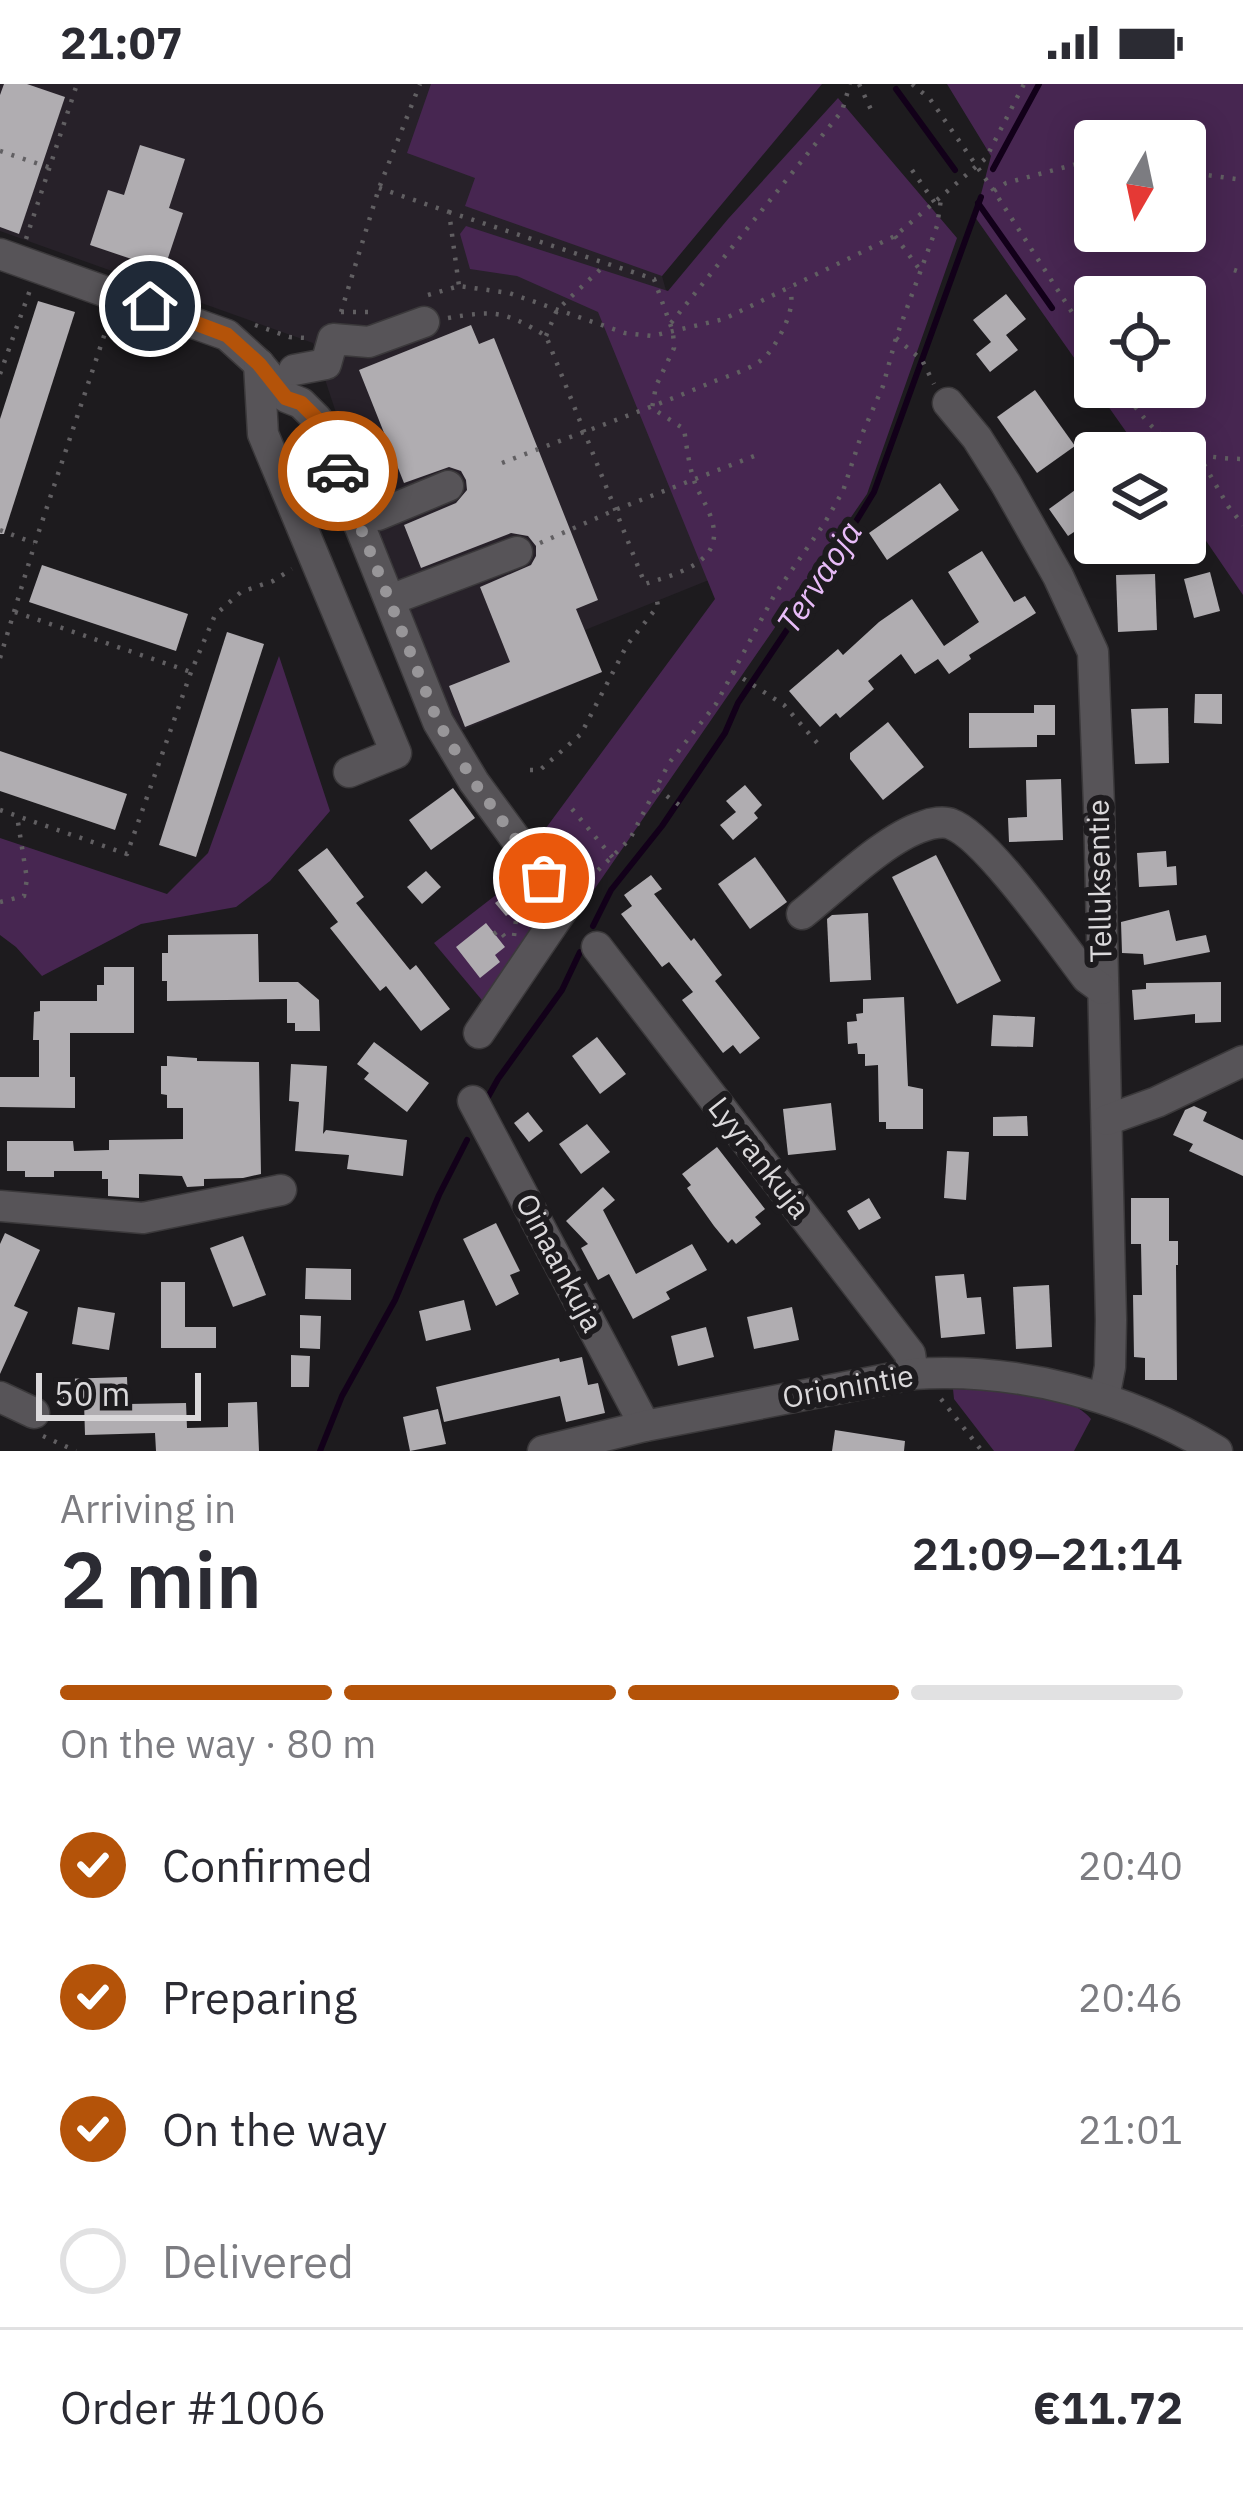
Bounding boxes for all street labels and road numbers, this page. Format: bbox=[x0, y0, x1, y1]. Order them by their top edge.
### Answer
street label: Telluksentie bbox=[1078, 799, 1119, 963]
street label: Lyyrankuja bbox=[701, 1088, 820, 1226]
street label: Oinaankuja bbox=[508, 1187, 613, 1338]
street label: Orionintie bbox=[779, 1355, 916, 1416]

